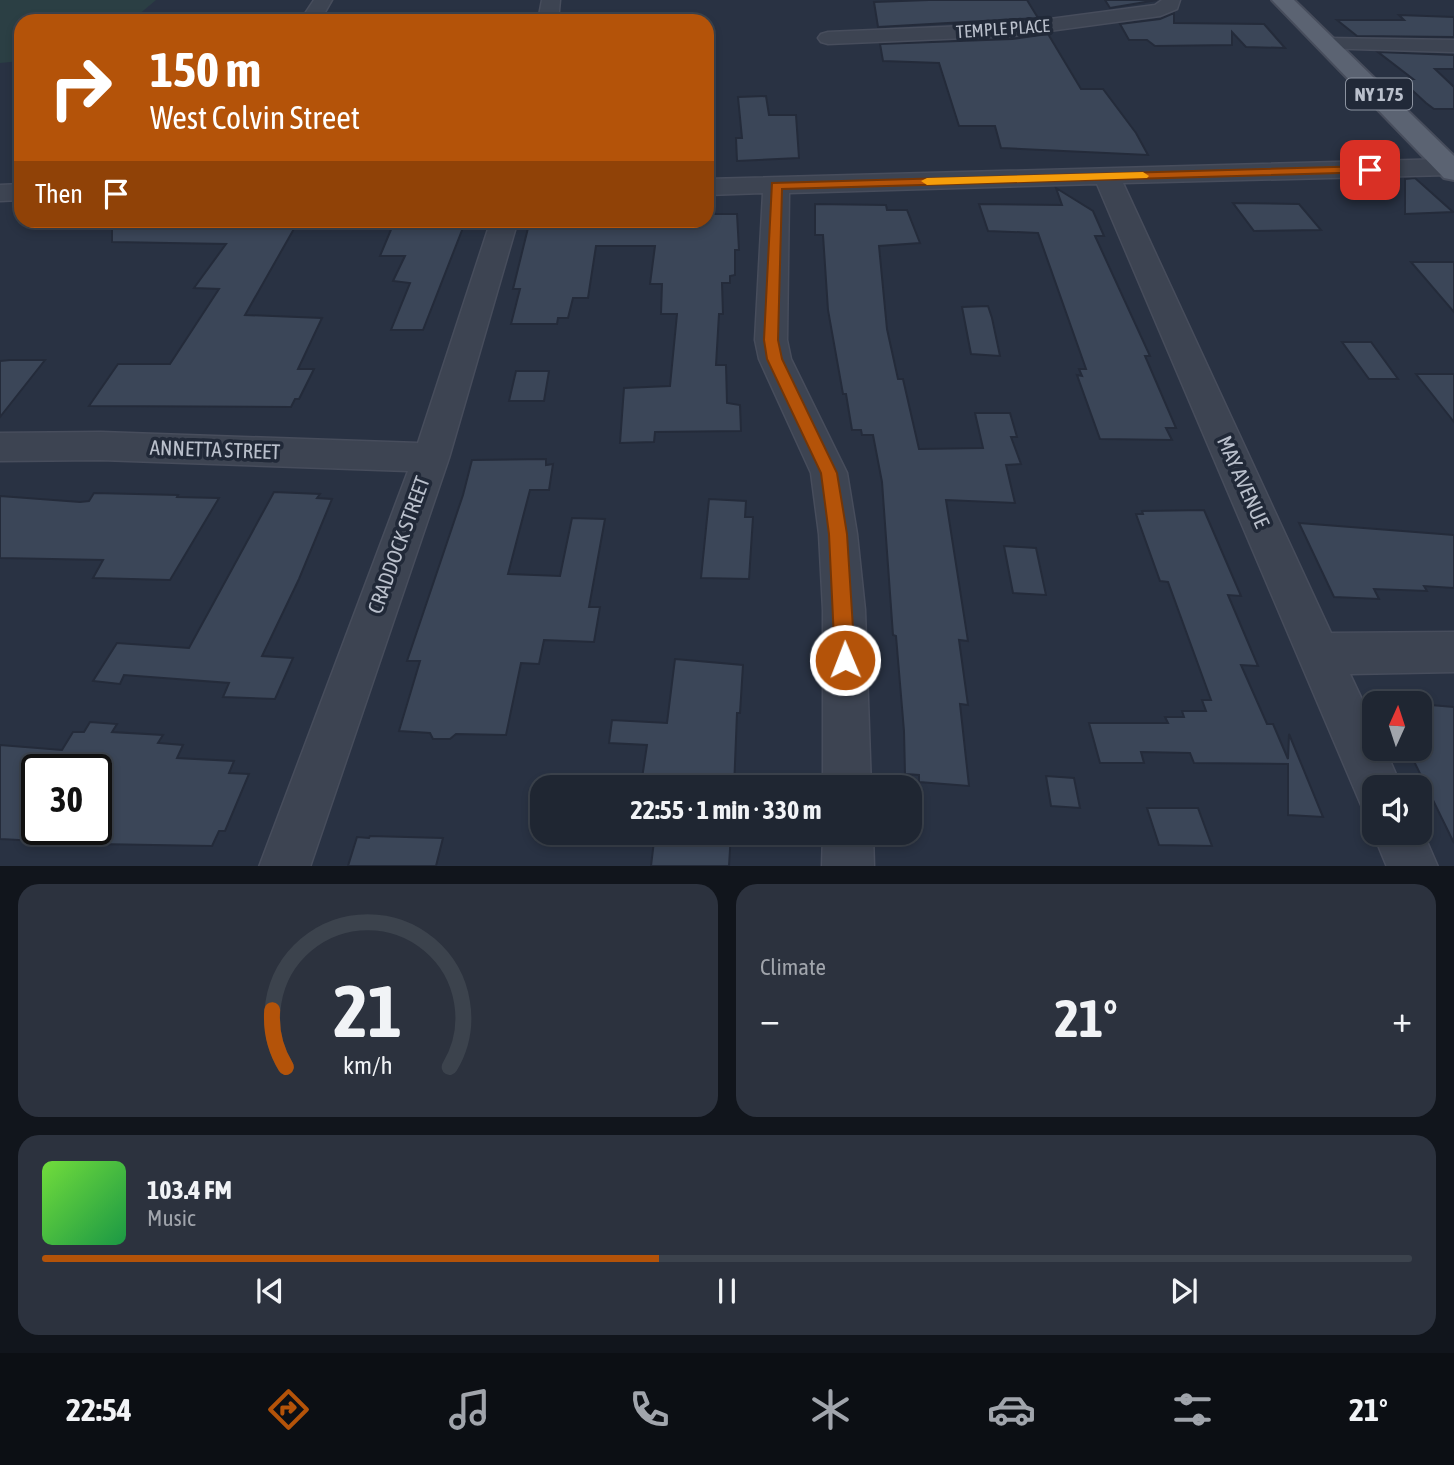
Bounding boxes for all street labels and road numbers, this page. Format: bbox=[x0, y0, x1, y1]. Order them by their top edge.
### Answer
street label: TEMPLE PLACE bbox=[955, 15, 1051, 42]
road number: NY 175 bbox=[1346, 78, 1412, 110]
street label: MAY AVENUE bbox=[1213, 432, 1275, 531]
street label: ANNETTA STREET bbox=[149, 435, 281, 463]
street label: CRADDOCK STREET bbox=[362, 473, 434, 617]

